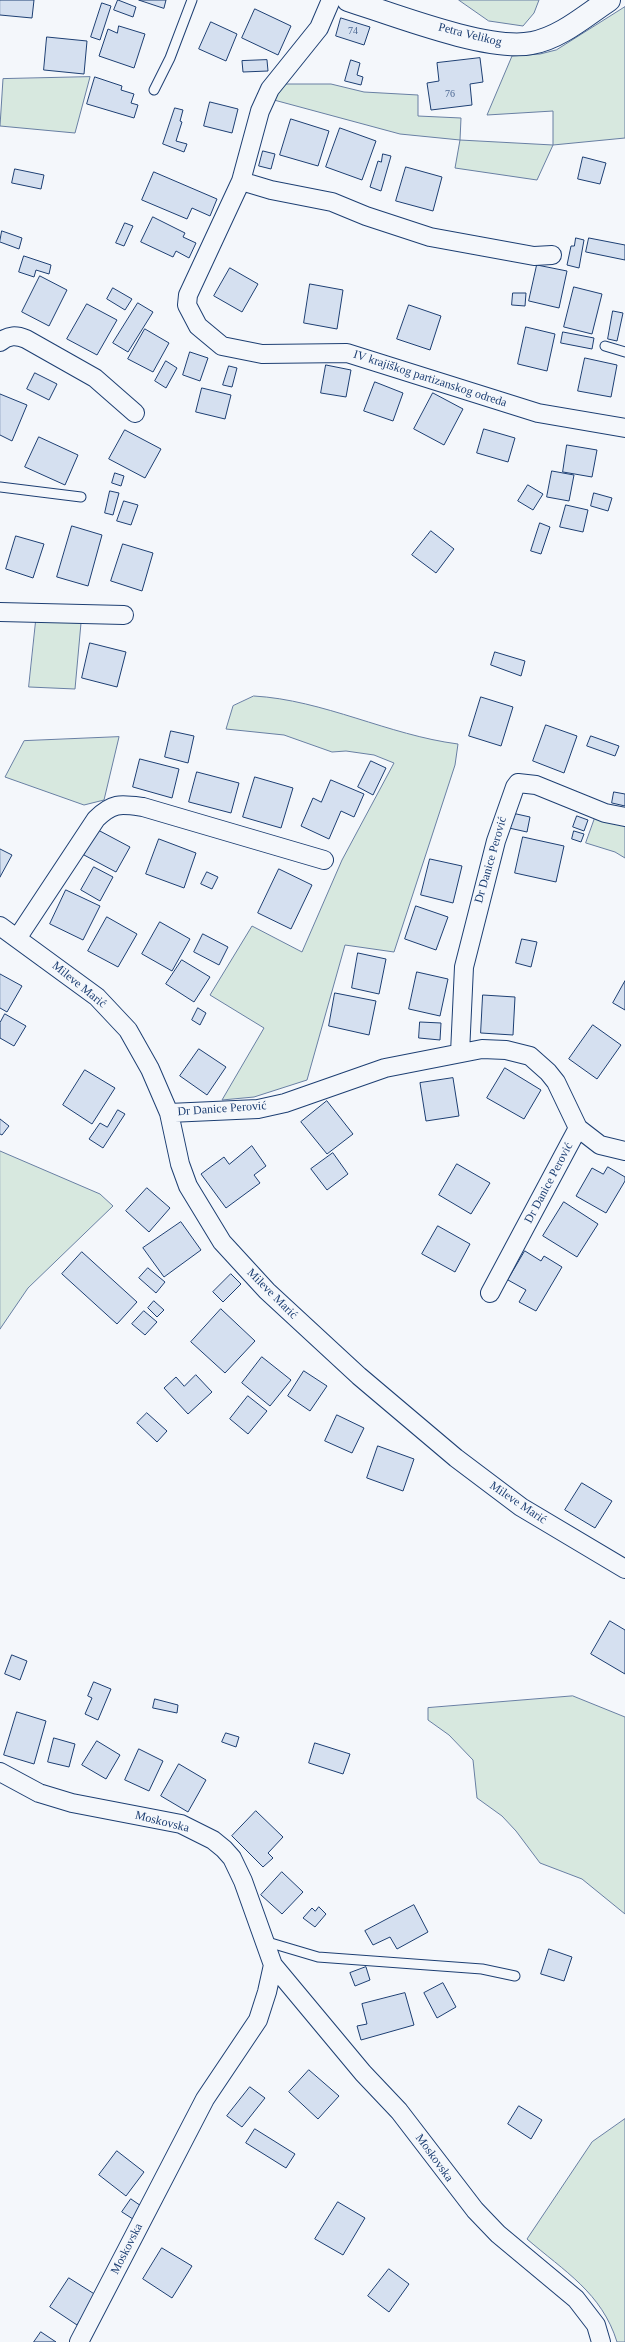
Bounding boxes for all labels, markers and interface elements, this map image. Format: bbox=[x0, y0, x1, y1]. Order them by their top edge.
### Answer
street label: Petra Velikog bbox=[437, 20, 503, 50]
house number: 74 bbox=[348, 25, 358, 37]
house number: 76 bbox=[445, 88, 455, 100]
street label: IV krajiškog partizanskog odreda bbox=[352, 347, 508, 411]
street label: Dr Danice Perović bbox=[472, 815, 510, 905]
street label: Mileve Marić bbox=[49, 959, 109, 1011]
street label: Dr Danice Perović bbox=[177, 1099, 267, 1119]
street label: Dr Danice Perović bbox=[522, 1140, 576, 1226]
street label: Mileve Marić bbox=[244, 1266, 300, 1322]
street label: Mileve Marić bbox=[487, 1479, 549, 1527]
street label: Moskovska bbox=[133, 1808, 191, 1836]
street label: Moskovska bbox=[412, 2131, 456, 2185]
street label: Moskovska bbox=[108, 2221, 146, 2277]

